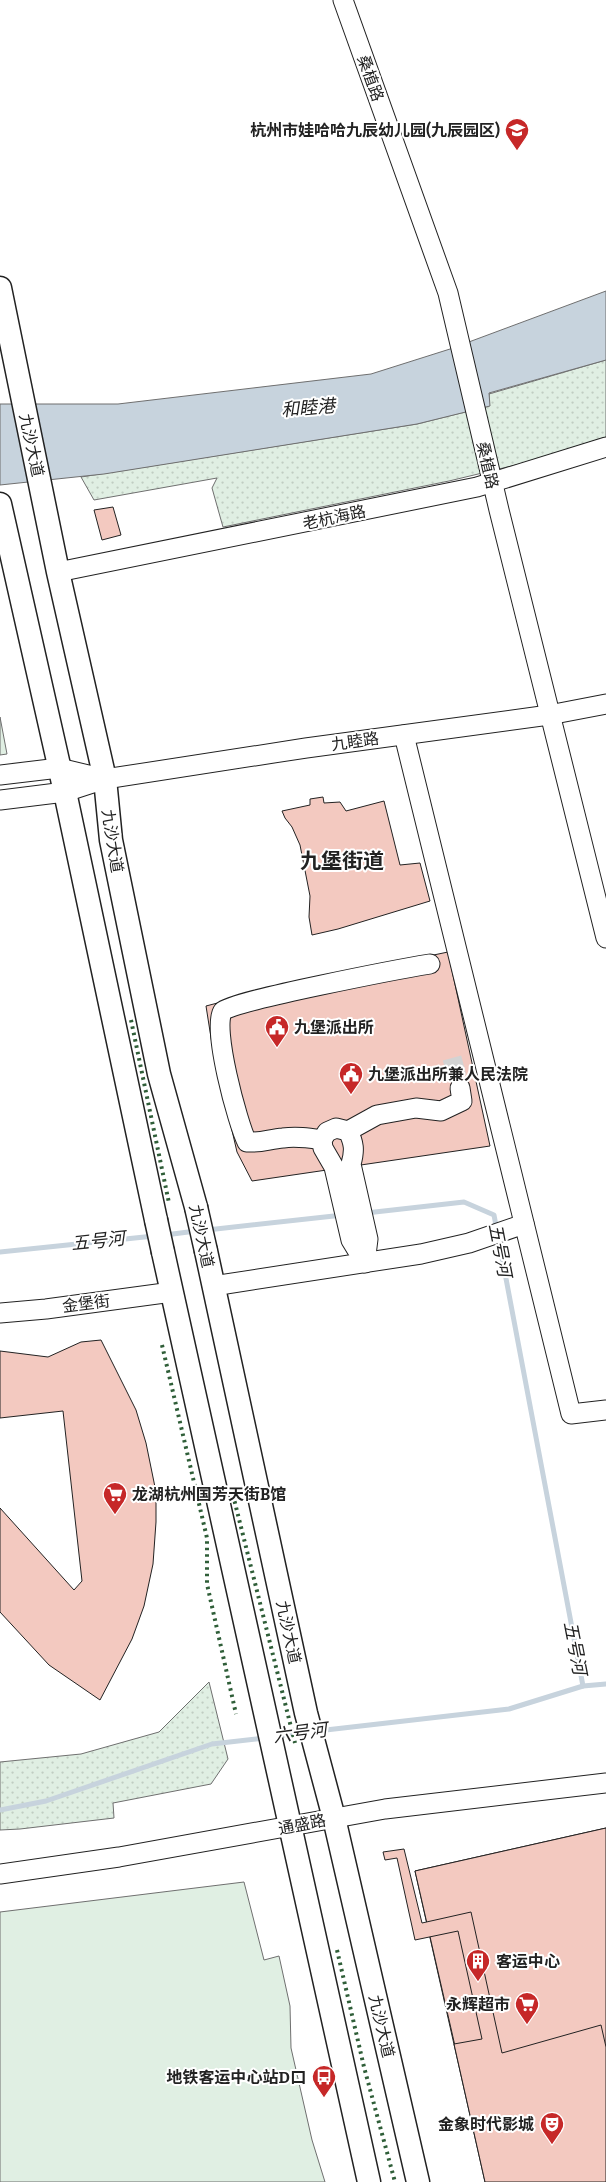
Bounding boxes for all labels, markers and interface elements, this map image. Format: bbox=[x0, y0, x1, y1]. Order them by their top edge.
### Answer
street label: 桑植路 bbox=[353, 52, 388, 104]
school or university icon: 杭州市娃哈哈九辰幼儿园(九辰园区) bbox=[504, 117, 530, 151]
place label: 杭州市娃哈哈九辰幼儿园(九辰园区) bbox=[250, 121, 500, 140]
water label: 和睦港 bbox=[280, 394, 339, 421]
street label: 九沙大道 bbox=[16, 412, 47, 478]
street label: 桑植路 bbox=[473, 440, 502, 491]
street label: 老杭海路 bbox=[301, 502, 367, 533]
street label: 九睦路 bbox=[330, 729, 380, 754]
street label: 九沙大道 bbox=[98, 808, 127, 874]
district label: 九堡街道 bbox=[300, 848, 384, 874]
public building icon: 九堡派出所 bbox=[264, 1014, 290, 1048]
place label: 九堡派出所 bbox=[294, 1018, 374, 1037]
public building icon: 九堡派出所兼人民法院 bbox=[338, 1061, 364, 1095]
place label: 九堡派出所兼人民法院 bbox=[368, 1065, 528, 1084]
street label: 九沙大道 bbox=[186, 1203, 217, 1269]
water label: 五号河 bbox=[484, 1221, 517, 1282]
water label: 五号河 bbox=[70, 1227, 129, 1255]
street label: 金堡街 bbox=[61, 1291, 111, 1316]
supermarket icon: 龙湖杭州国芳天街B馆 bbox=[102, 1481, 128, 1515]
place label: 龙湖杭州国芳天街B馆 bbox=[132, 1485, 286, 1504]
street label: 九沙大道 bbox=[273, 1599, 304, 1665]
water label: 五号河 bbox=[559, 1619, 592, 1680]
water label: 六号河 bbox=[272, 1718, 331, 1747]
street label: 通盛路 bbox=[277, 1811, 327, 1838]
building icon: 客运中心 bbox=[465, 1948, 491, 1982]
place label: 客运中心 bbox=[496, 1952, 560, 1971]
supermarket icon: 永辉超市 bbox=[514, 1991, 540, 2025]
street label: 九沙大道 bbox=[365, 1993, 398, 2059]
place label: 永辉超市 bbox=[446, 1995, 510, 2014]
bus stop icon: 地铁客运中心站D口 bbox=[311, 2064, 337, 2098]
place label: 地铁客运中心站D口 bbox=[167, 2068, 306, 2087]
theatre icon: 金象时代影城 bbox=[539, 2111, 565, 2145]
place label: 金象时代影城 bbox=[438, 2115, 534, 2134]

